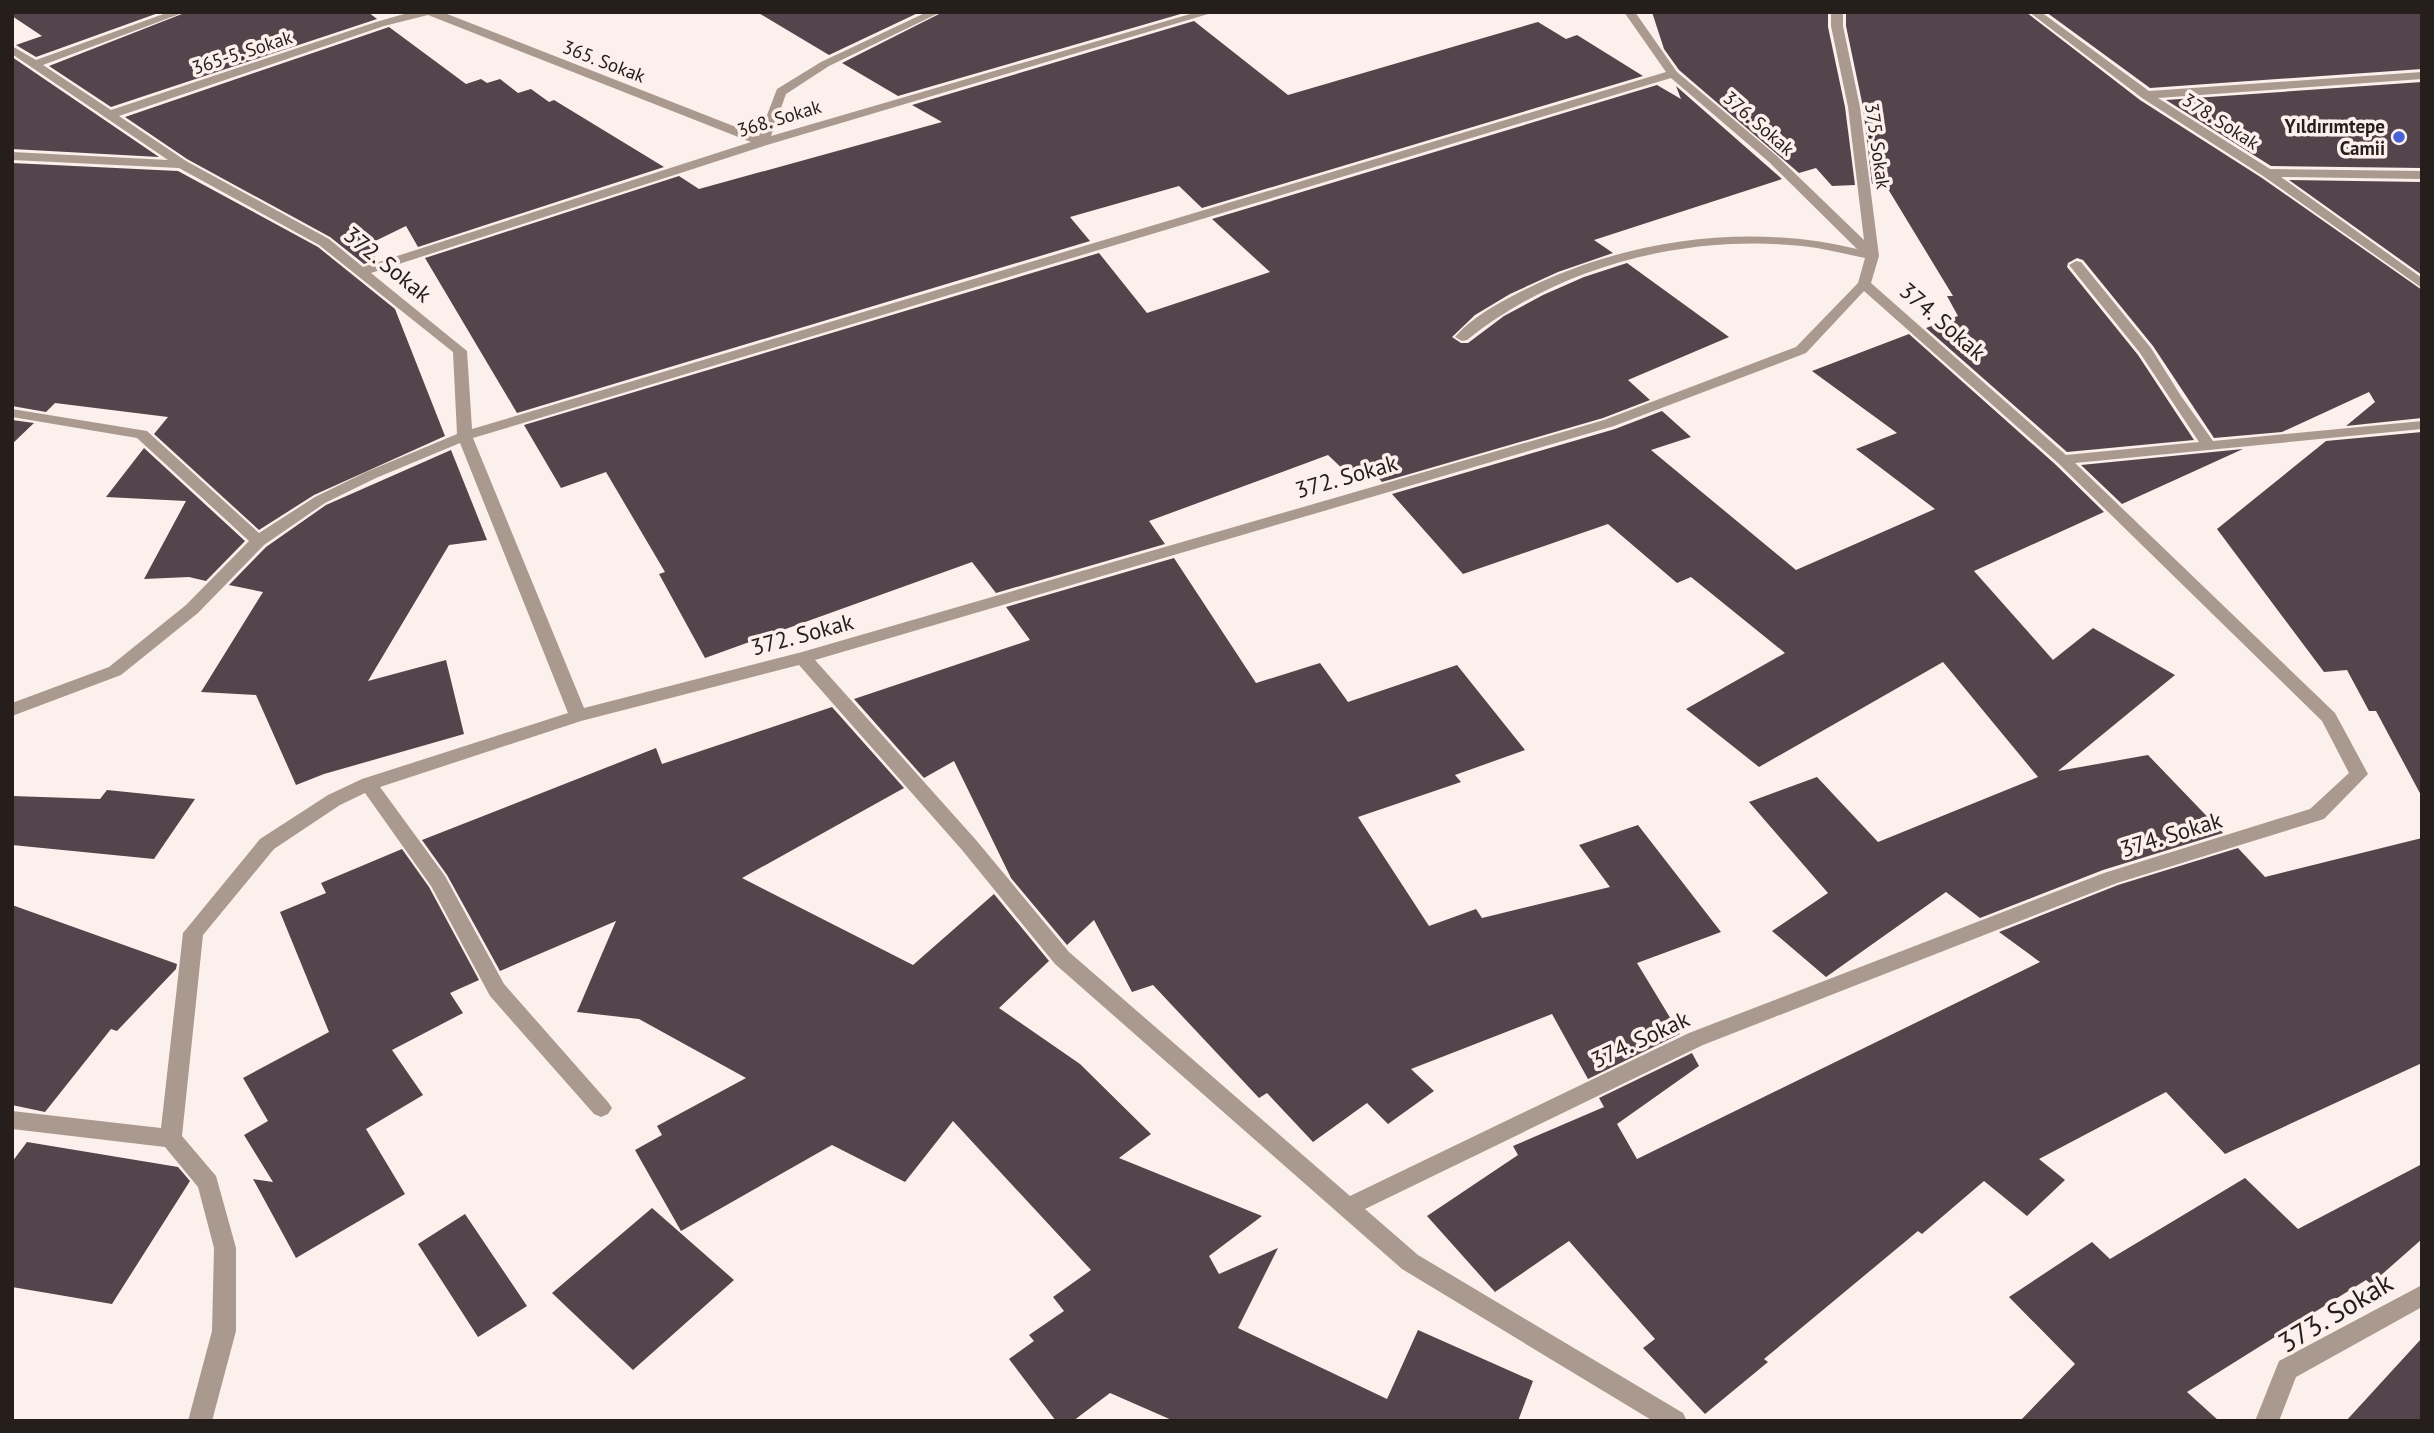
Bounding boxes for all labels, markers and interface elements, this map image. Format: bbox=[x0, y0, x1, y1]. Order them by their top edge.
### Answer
street label: 365-5. Sokak bbox=[189, 25, 295, 79]
street label: 365. Sokak bbox=[559, 34, 649, 88]
street label: 376. Sokak bbox=[1718, 86, 1800, 160]
street label: 378. Sokak bbox=[2178, 87, 2264, 155]
street label: 368. Sokak bbox=[734, 94, 824, 142]
street label: 375. Sokak bbox=[1860, 101, 1896, 191]
place label: Yıldırımtepe Camii bbox=[2284, 114, 2385, 160]
marker: Yıldırımtepe Camii bbox=[2391, 129, 2407, 145]
street label: 372. Sokak bbox=[338, 220, 438, 308]
street label: 374. Sokak bbox=[1894, 276, 1992, 366]
street label: 372. Sokak bbox=[1292, 448, 1400, 504]
street label: 372. Sokak bbox=[748, 606, 856, 662]
street label: 374. Sokak bbox=[2117, 805, 2225, 863]
street label: 374. Sokak bbox=[1586, 1004, 1694, 1074]
street label: 373. Sokak bbox=[2271, 1263, 2400, 1361]

